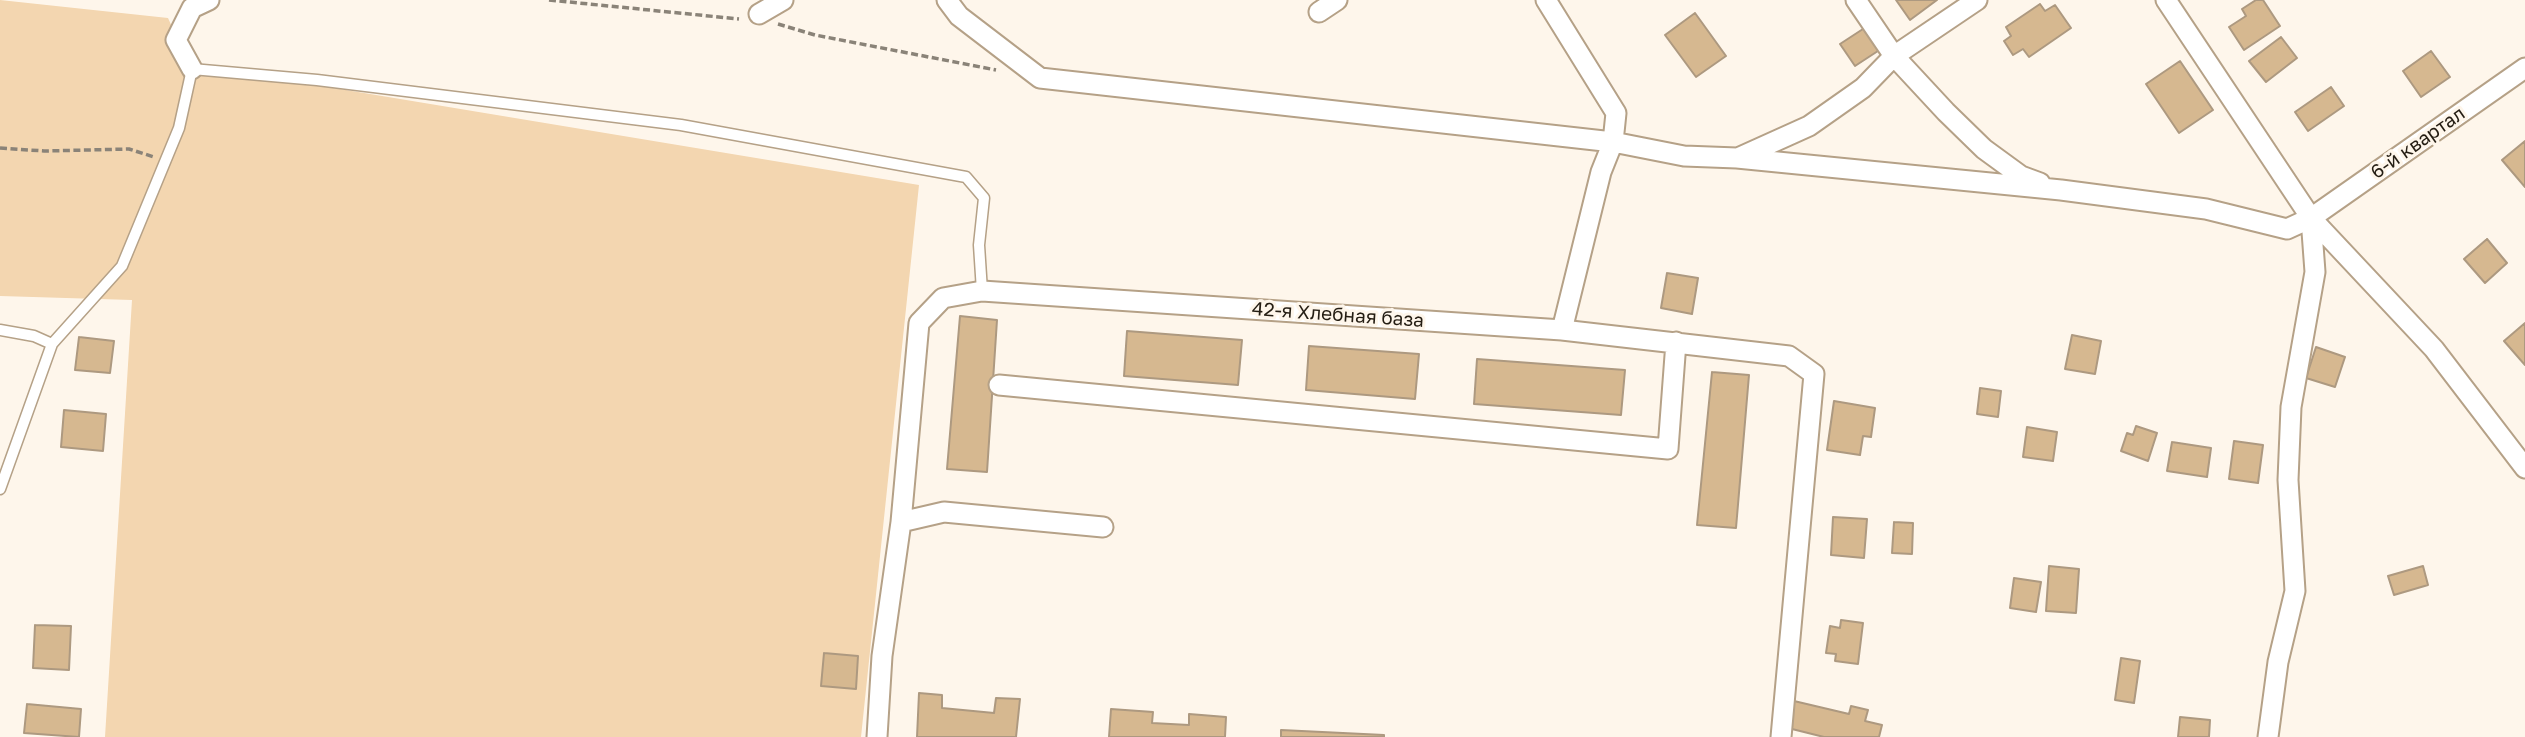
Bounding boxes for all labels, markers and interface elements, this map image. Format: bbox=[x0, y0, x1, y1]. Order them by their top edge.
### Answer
street label: 6-й квартал bbox=[2367, 102, 2469, 184]
street label: 42-я Хлебная база bbox=[1251, 298, 1425, 332]

